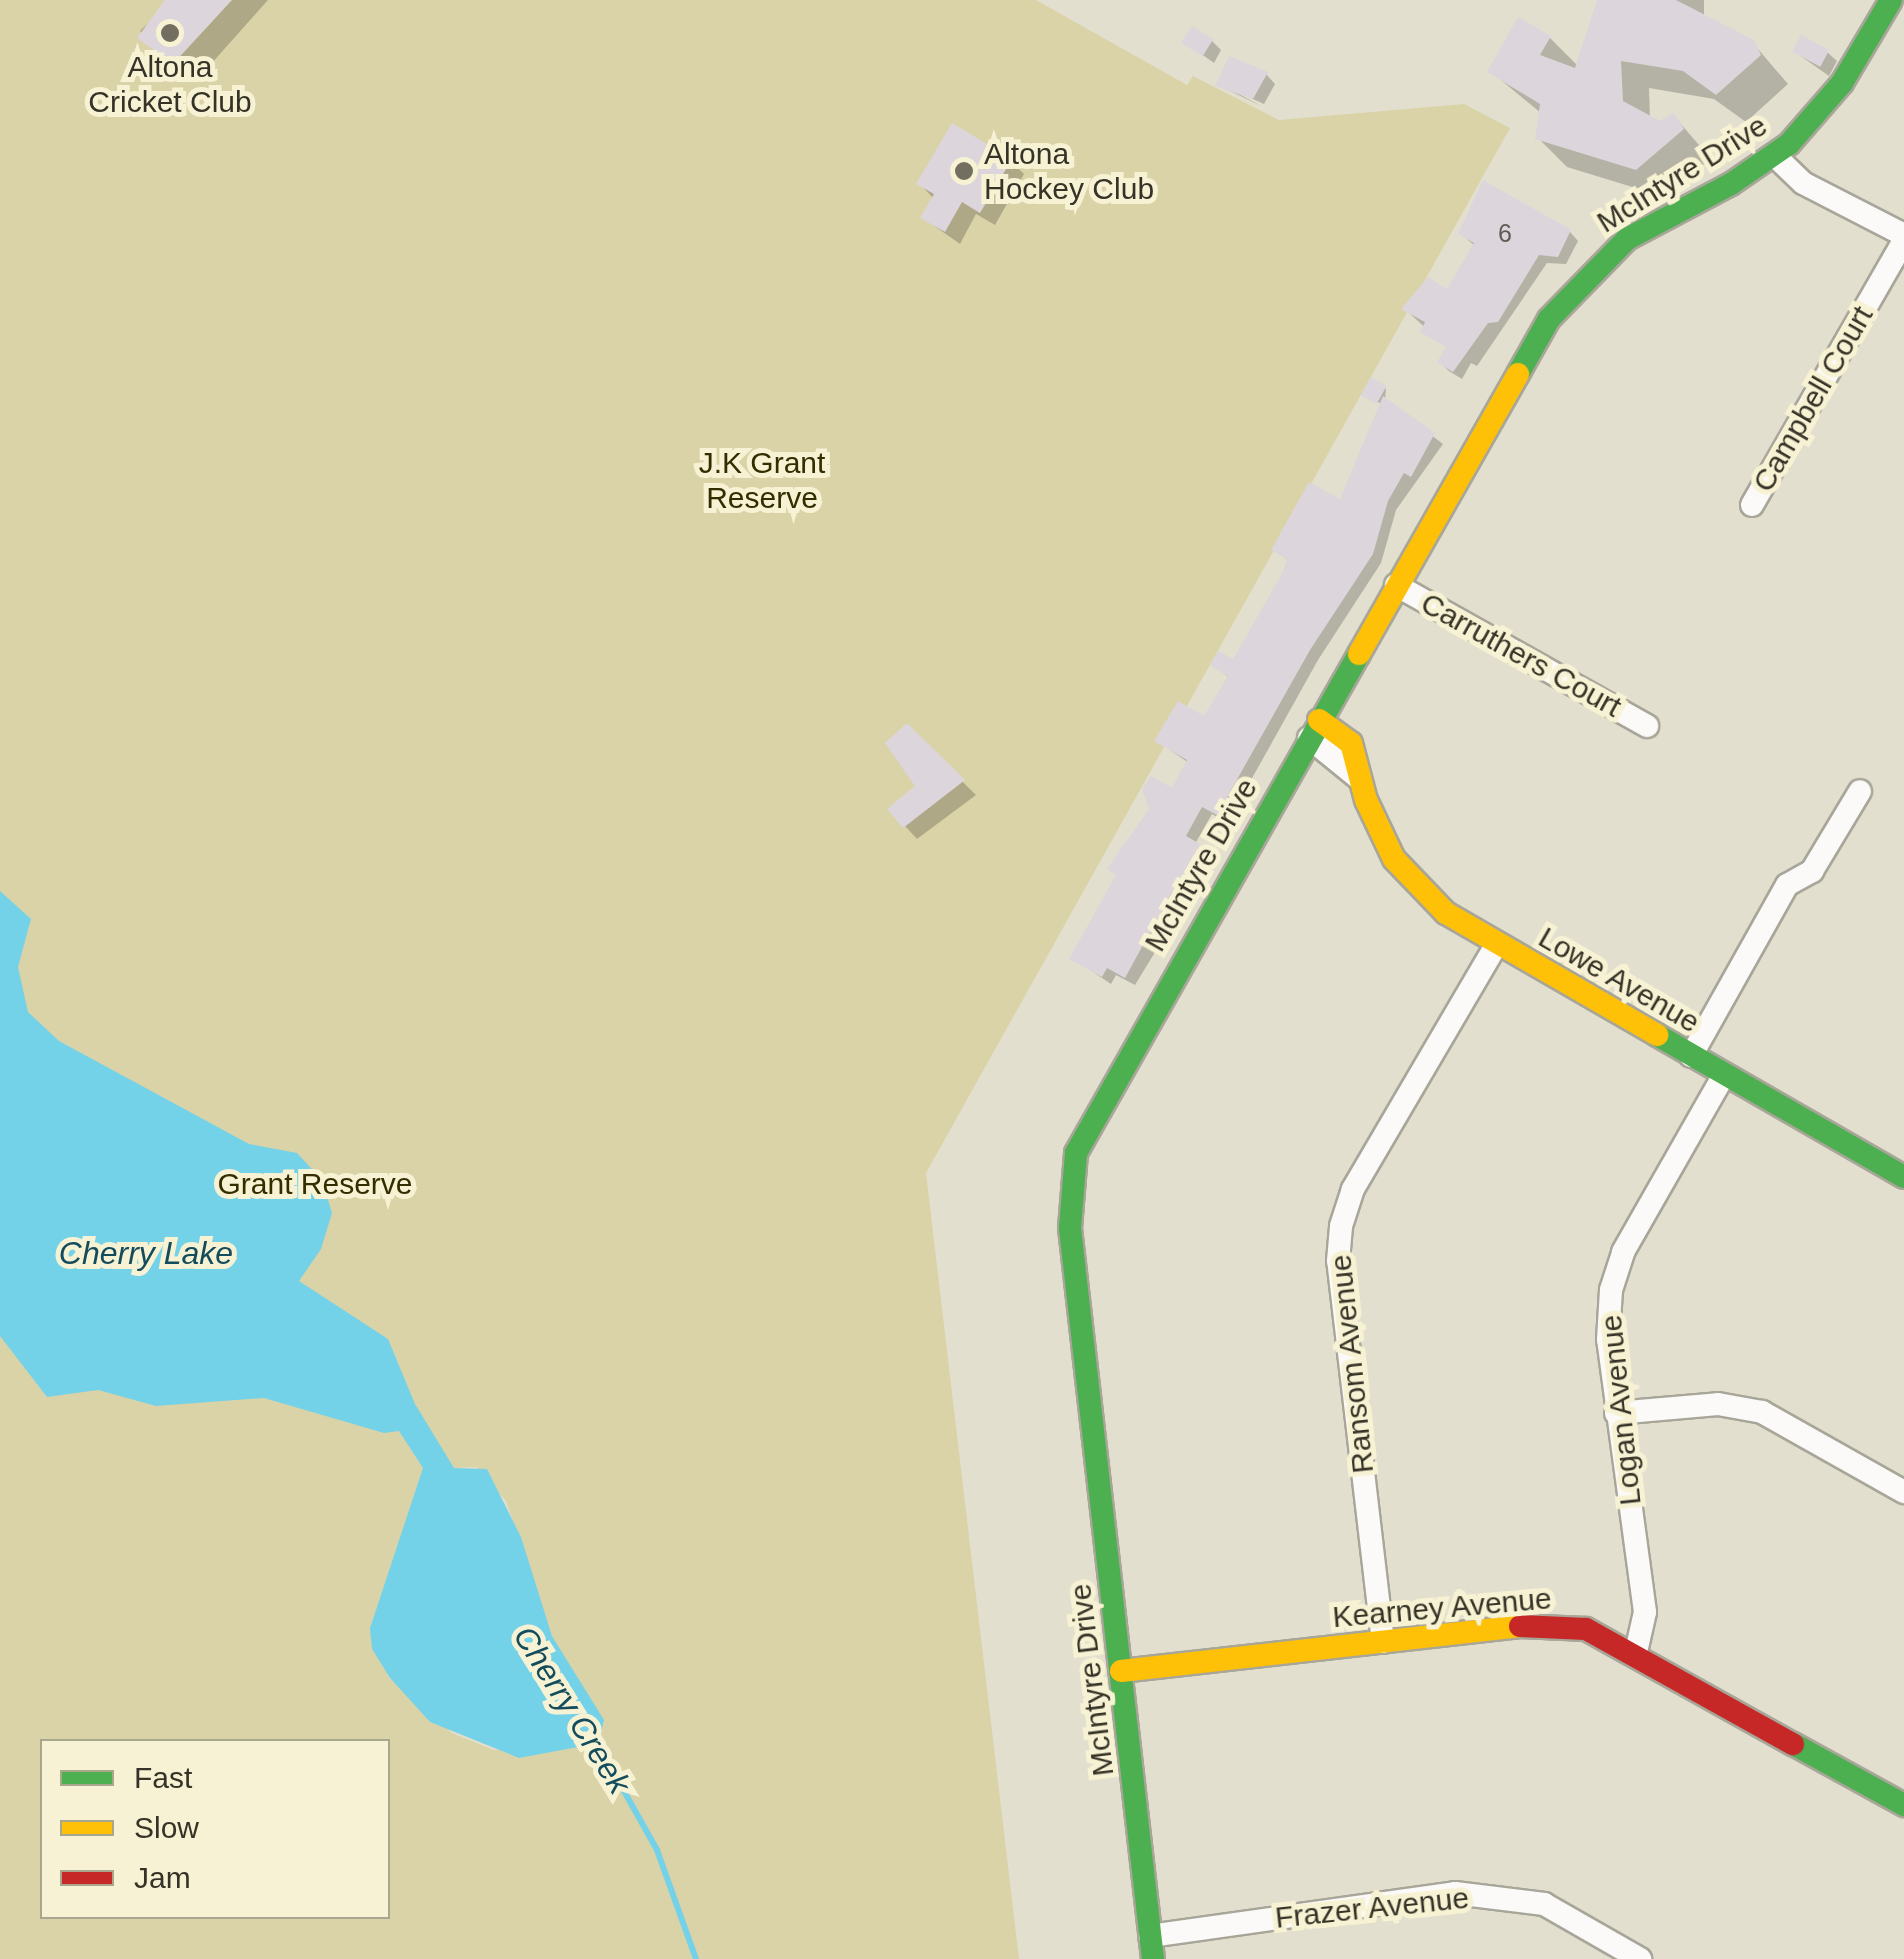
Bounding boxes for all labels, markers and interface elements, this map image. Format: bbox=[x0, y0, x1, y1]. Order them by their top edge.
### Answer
marker: Altona Cricket Club bbox=[159, 22, 181, 44]
place label: Altona Cricket Club bbox=[88, 49, 252, 120]
street label: McIntyre Drive bbox=[1590, 108, 1774, 240]
place label: Altona Hockey Club bbox=[984, 136, 1154, 206]
marker: Altona Hockey Club bbox=[953, 160, 975, 182]
house number: 6 bbox=[1498, 218, 1512, 248]
street label: Campbell Court bbox=[1745, 300, 1881, 498]
park label: J.K Grant Reserve bbox=[699, 445, 825, 516]
street label: Carruthers Court bbox=[1415, 585, 1627, 725]
street label: McIntyre Drive bbox=[1137, 772, 1265, 958]
street label: Lowe Avenue bbox=[1532, 919, 1706, 1041]
park label: Grant Reserve bbox=[217, 1166, 413, 1202]
water label: Cherry Lake bbox=[59, 1234, 233, 1272]
street label: Ransom Avenue bbox=[1323, 1252, 1381, 1476]
street label: Logan Avenue bbox=[1593, 1312, 1649, 1508]
street label: Kearney Avenue bbox=[1330, 1580, 1554, 1636]
street label: McIntyre Drive bbox=[1062, 1582, 1122, 1778]
water label: Cherry Creek bbox=[505, 1619, 639, 1801]
legend bbox=[40, 1739, 390, 1919]
text: Fast bbox=[134, 1761, 192, 1794]
text: Slow bbox=[134, 1811, 199, 1844]
text: Jam bbox=[134, 1861, 191, 1894]
street label: Frazer Avenue bbox=[1273, 1880, 1471, 1936]

